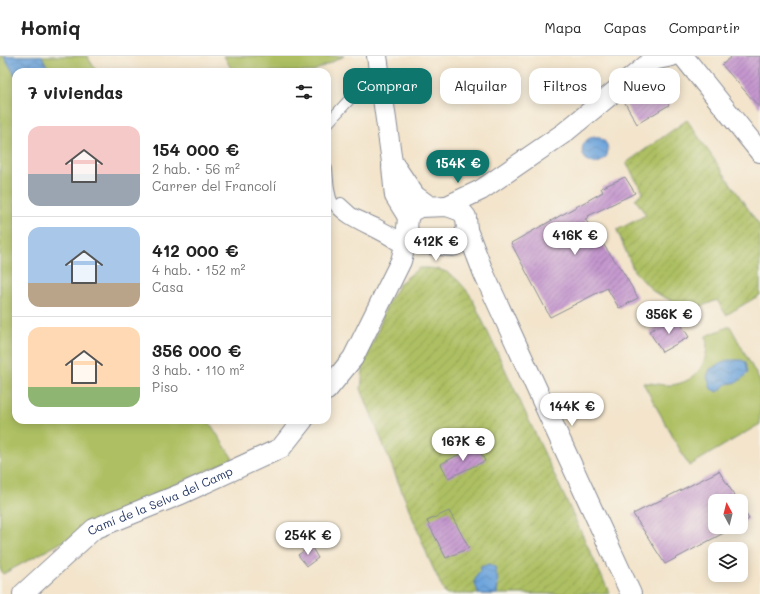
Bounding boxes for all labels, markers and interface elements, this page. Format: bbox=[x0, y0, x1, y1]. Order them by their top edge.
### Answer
text: Homiq bbox=[20, 15, 81, 40]
text: Mapa bbox=[545, 18, 582, 37]
text: Capas bbox=[604, 18, 647, 37]
text: Compartir bbox=[669, 18, 740, 37]
chip: Comprar bbox=[343, 68, 432, 104]
chip: Alquilar bbox=[440, 68, 521, 104]
chip: Filtros bbox=[529, 68, 601, 104]
chip: Nuevo bbox=[609, 68, 680, 104]
text: 7 viviendas bbox=[28, 81, 123, 103]
icon: filters bbox=[293, 81, 315, 103]
text: 154 000 € bbox=[152, 138, 239, 160]
icon: home bbox=[60, 142, 108, 190]
pin: 154K € bbox=[425, 150, 491, 184]
text: 154K € bbox=[435, 154, 481, 171]
text: 2 hab. · 56 m² bbox=[152, 160, 240, 177]
text: Carrer del Francolí bbox=[152, 177, 277, 194]
pin: 416K € bbox=[542, 222, 608, 256]
text: 416K € bbox=[552, 226, 598, 243]
pin: 412K € bbox=[403, 228, 469, 262]
text: 412K € bbox=[413, 232, 459, 249]
text: 412 000 € bbox=[152, 239, 239, 261]
icon: home bbox=[60, 243, 108, 291]
text: 4 hab. · 152 m² bbox=[152, 261, 245, 278]
text: Casa bbox=[152, 278, 184, 295]
pin: 356K € bbox=[636, 301, 702, 335]
text: 356K € bbox=[645, 305, 693, 322]
text: 356 000 € bbox=[152, 339, 241, 361]
icon: home bbox=[60, 343, 108, 391]
text: 3 hab. · 110 m² bbox=[152, 361, 244, 378]
text: Piso bbox=[152, 378, 178, 395]
pin: 144K € bbox=[539, 393, 605, 427]
text: 144K € bbox=[549, 397, 595, 414]
pin: 167K € bbox=[430, 428, 496, 462]
text: 167K € bbox=[441, 432, 485, 449]
street label: Camí de la Selva del Camp bbox=[83, 462, 235, 539]
north arrow bbox=[708, 494, 748, 534]
map controls bbox=[708, 494, 748, 582]
pin: 254K € bbox=[275, 522, 341, 556]
text: 254K € bbox=[285, 526, 331, 543]
button: layers bbox=[708, 542, 748, 582]

